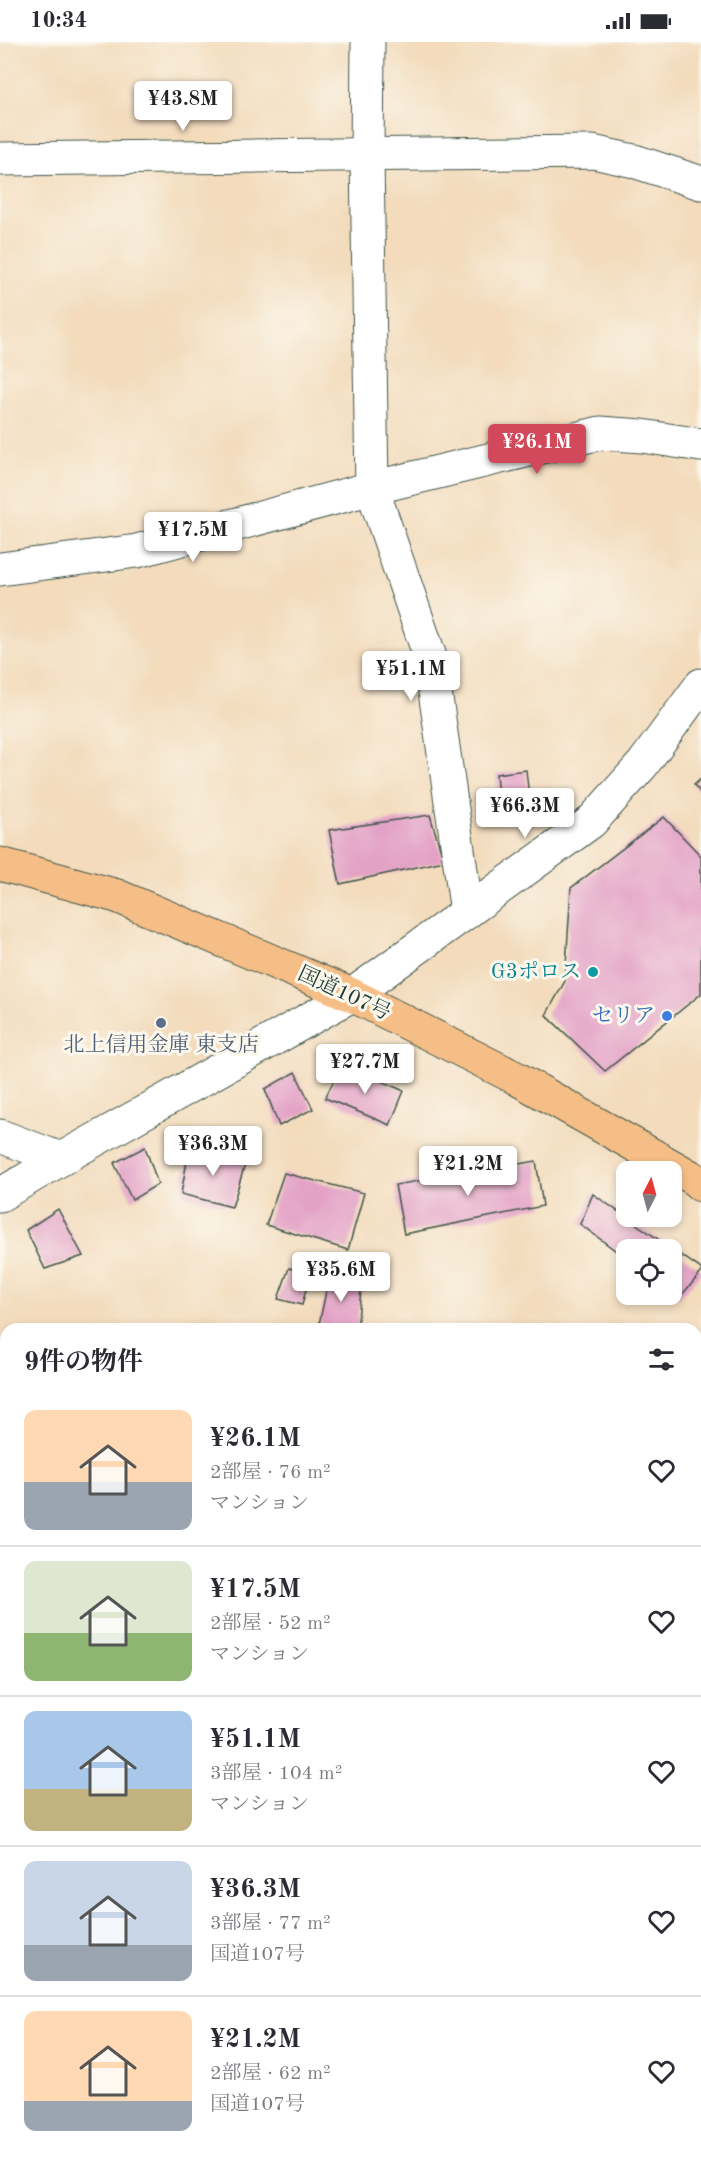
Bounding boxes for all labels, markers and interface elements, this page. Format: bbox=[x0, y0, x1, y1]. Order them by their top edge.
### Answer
text: 10:34 bbox=[30, 10, 87, 32]
pin: ¥43.8M bbox=[134, 81, 232, 132]
text: ¥43.8M bbox=[148, 90, 218, 110]
pin: ¥26.1M bbox=[488, 424, 586, 475]
text: ¥26.1M bbox=[502, 433, 572, 453]
pin: ¥17.5M bbox=[144, 512, 242, 563]
text: ¥17.5M bbox=[158, 521, 228, 541]
pin: ¥51.1M bbox=[362, 651, 460, 702]
text: ¥51.1M bbox=[376, 660, 446, 680]
pin: ¥66.3M bbox=[476, 788, 574, 839]
text: ¥66.3M bbox=[490, 797, 560, 817]
place label: G3ポロス bbox=[491, 961, 581, 983]
street label: 国道107号 bbox=[294, 962, 394, 1025]
marker: G3ポロス bbox=[586, 965, 600, 979]
place label: セリア bbox=[592, 1006, 655, 1027]
marker: セリア bbox=[660, 1009, 674, 1023]
marker: 北上信用金庫 東支店 bbox=[154, 1016, 168, 1030]
place label: 北上信用金庫 東支店 bbox=[64, 1033, 258, 1056]
pin: ¥27.7M bbox=[316, 1044, 414, 1095]
text: ¥27.7M bbox=[330, 1053, 400, 1073]
pin: ¥36.3M bbox=[164, 1126, 262, 1177]
text: ¥36.3M bbox=[178, 1135, 248, 1155]
pin: ¥21.2M bbox=[419, 1146, 517, 1197]
text: ¥21.2M bbox=[433, 1155, 503, 1175]
north arrow bbox=[616, 1161, 682, 1227]
map controls bbox=[616, 1161, 682, 1305]
button: locate bbox=[616, 1239, 682, 1305]
pin: ¥35.6M bbox=[292, 1252, 390, 1303]
text: ¥35.6M bbox=[306, 1261, 376, 1281]
icon: filters bbox=[645, 1343, 678, 1376]
text: 9件の物件 bbox=[24, 1350, 143, 1376]
text: ¥26.1M bbox=[210, 1426, 301, 1452]
icon: home bbox=[72, 1434, 144, 1506]
icon: heart bbox=[645, 1454, 678, 1487]
text: 2部屋 · 76 m² bbox=[210, 1463, 331, 1483]
text: マンション bbox=[210, 1494, 309, 1514]
text: ¥17.5M bbox=[210, 1577, 301, 1603]
icon: home bbox=[72, 1585, 144, 1657]
icon: heart bbox=[645, 1605, 678, 1638]
text: 2部屋 · 52 m² bbox=[210, 1614, 331, 1634]
text: マンション bbox=[210, 1645, 309, 1665]
text: ¥51.1M bbox=[210, 1727, 301, 1753]
icon: home bbox=[72, 1735, 144, 1807]
icon: heart bbox=[645, 1755, 678, 1788]
text: 3部屋 · 104 m² bbox=[210, 1764, 342, 1784]
text: マンション bbox=[210, 1795, 309, 1815]
text: ¥36.3M bbox=[210, 1877, 301, 1903]
icon: home bbox=[72, 1885, 144, 1957]
icon: heart bbox=[645, 1905, 678, 1938]
text: 3部屋 · 77 m² bbox=[210, 1914, 331, 1934]
text: 国道107号 bbox=[210, 1945, 305, 1965]
text: ¥21.2M bbox=[210, 2027, 301, 2053]
icon: home bbox=[72, 2035, 144, 2107]
icon: heart bbox=[645, 2055, 678, 2088]
text: 2部屋 · 62 m² bbox=[210, 2064, 331, 2084]
text: 国道107号 bbox=[210, 2095, 305, 2115]

